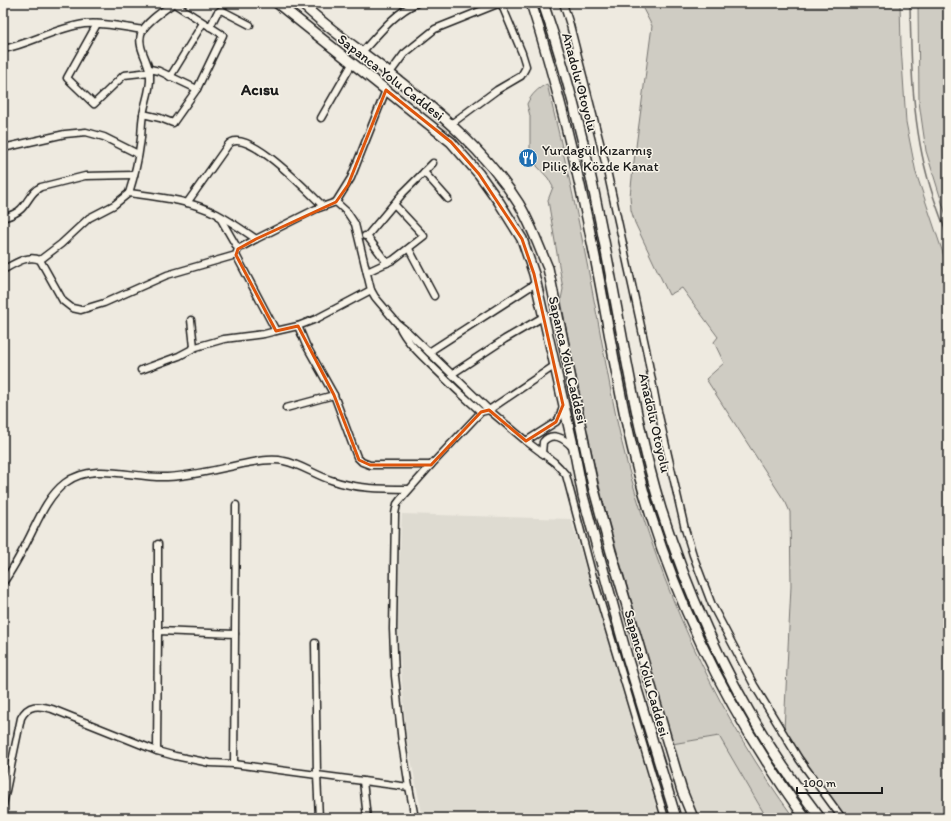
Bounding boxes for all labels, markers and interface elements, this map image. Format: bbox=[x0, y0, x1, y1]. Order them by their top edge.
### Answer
street label: Sapanca Yolu Caddesi bbox=[334, 30, 447, 124]
street label: Anadolu Otoyolu bbox=[558, 31, 601, 134]
district label: Acısu bbox=[240, 80, 279, 99]
place label: Yurdagül Kızarmış Piliç & Közde Kanat bbox=[542, 142, 659, 175]
restaurant icon: Yurdagül Kızarmış Piliç & Közde Kanat bbox=[517, 147, 539, 169]
street label: Sapanca Yolu Caddesi bbox=[545, 295, 590, 426]
street label: Anadolu Otoyolu bbox=[635, 372, 674, 475]
street label: Sapanca Yolu Caddesi bbox=[620, 608, 673, 738]
scale bar bbox=[797, 769, 882, 795]
text: 100 m bbox=[803, 776, 836, 790]

